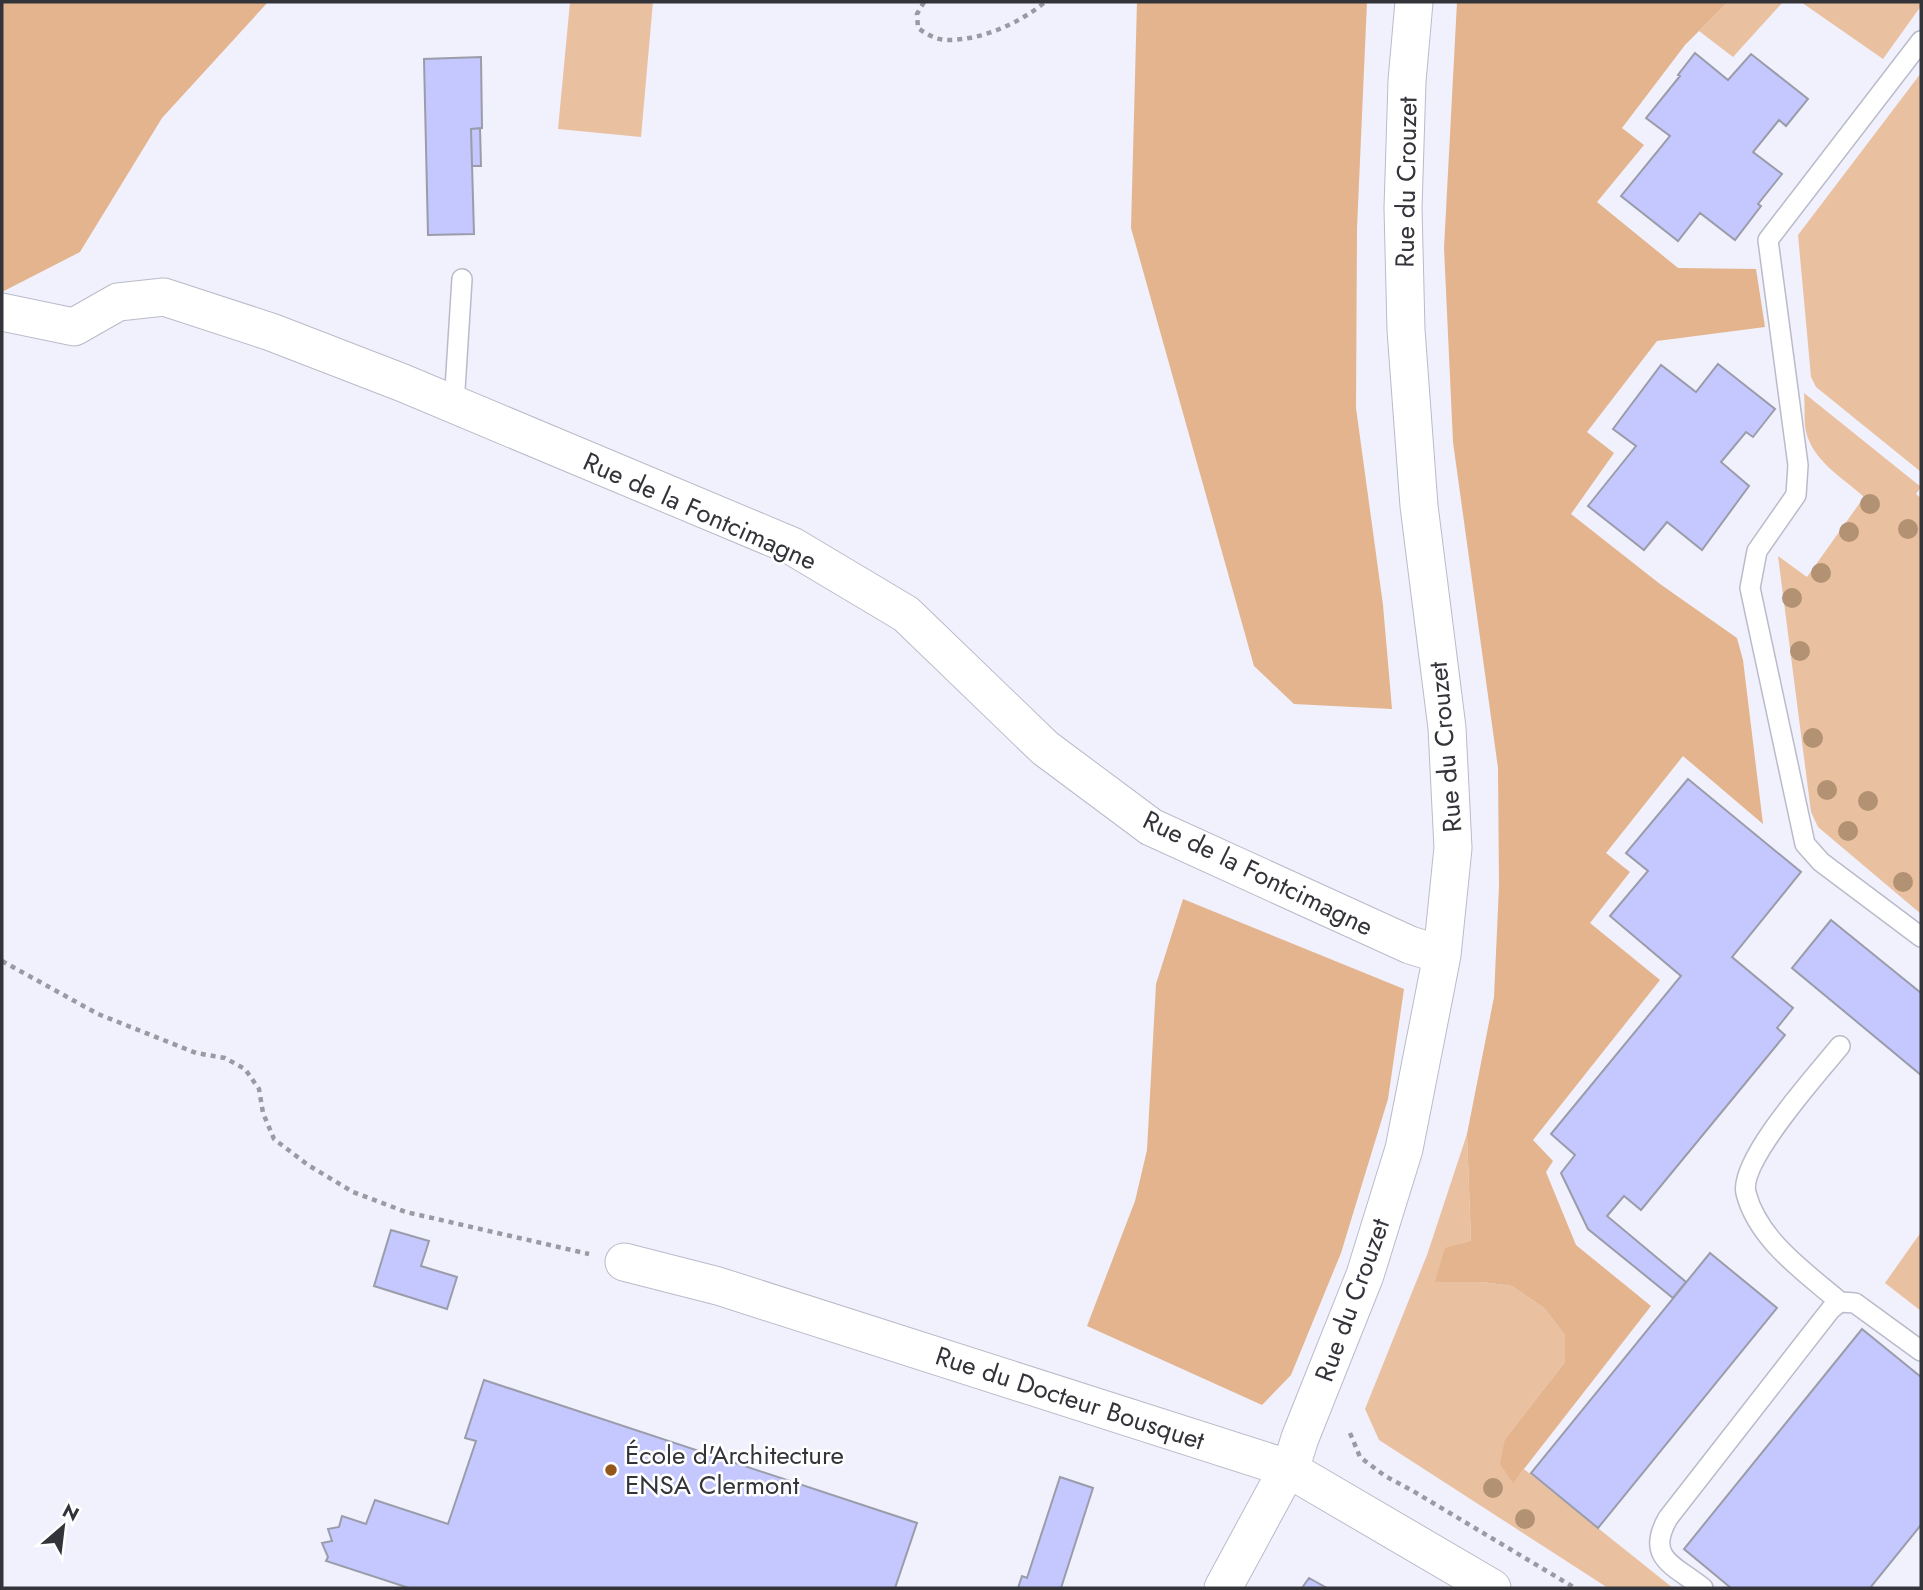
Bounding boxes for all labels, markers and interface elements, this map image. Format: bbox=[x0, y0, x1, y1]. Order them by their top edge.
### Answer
street label: Rue du Crouzet bbox=[1386, 95, 1427, 268]
street label: Rue de la Fontcimagne bbox=[577, 442, 823, 580]
street label: Rue du Crouzet bbox=[1419, 659, 1471, 834]
street label: Rue de la Fontcimagne bbox=[1136, 801, 1380, 945]
street label: Rue du Crouzet bbox=[1305, 1212, 1399, 1387]
street label: Rue du Docteur Bousquet bbox=[931, 1337, 1210, 1460]
place label: École d'Architecture ENSA Clermont bbox=[625, 1436, 844, 1504]
marker: École d'Architecture ENSA Clermont bbox=[603, 1462, 619, 1478]
north arrow bbox=[28, 1492, 98, 1562]
text: N bbox=[58, 1497, 84, 1528]

